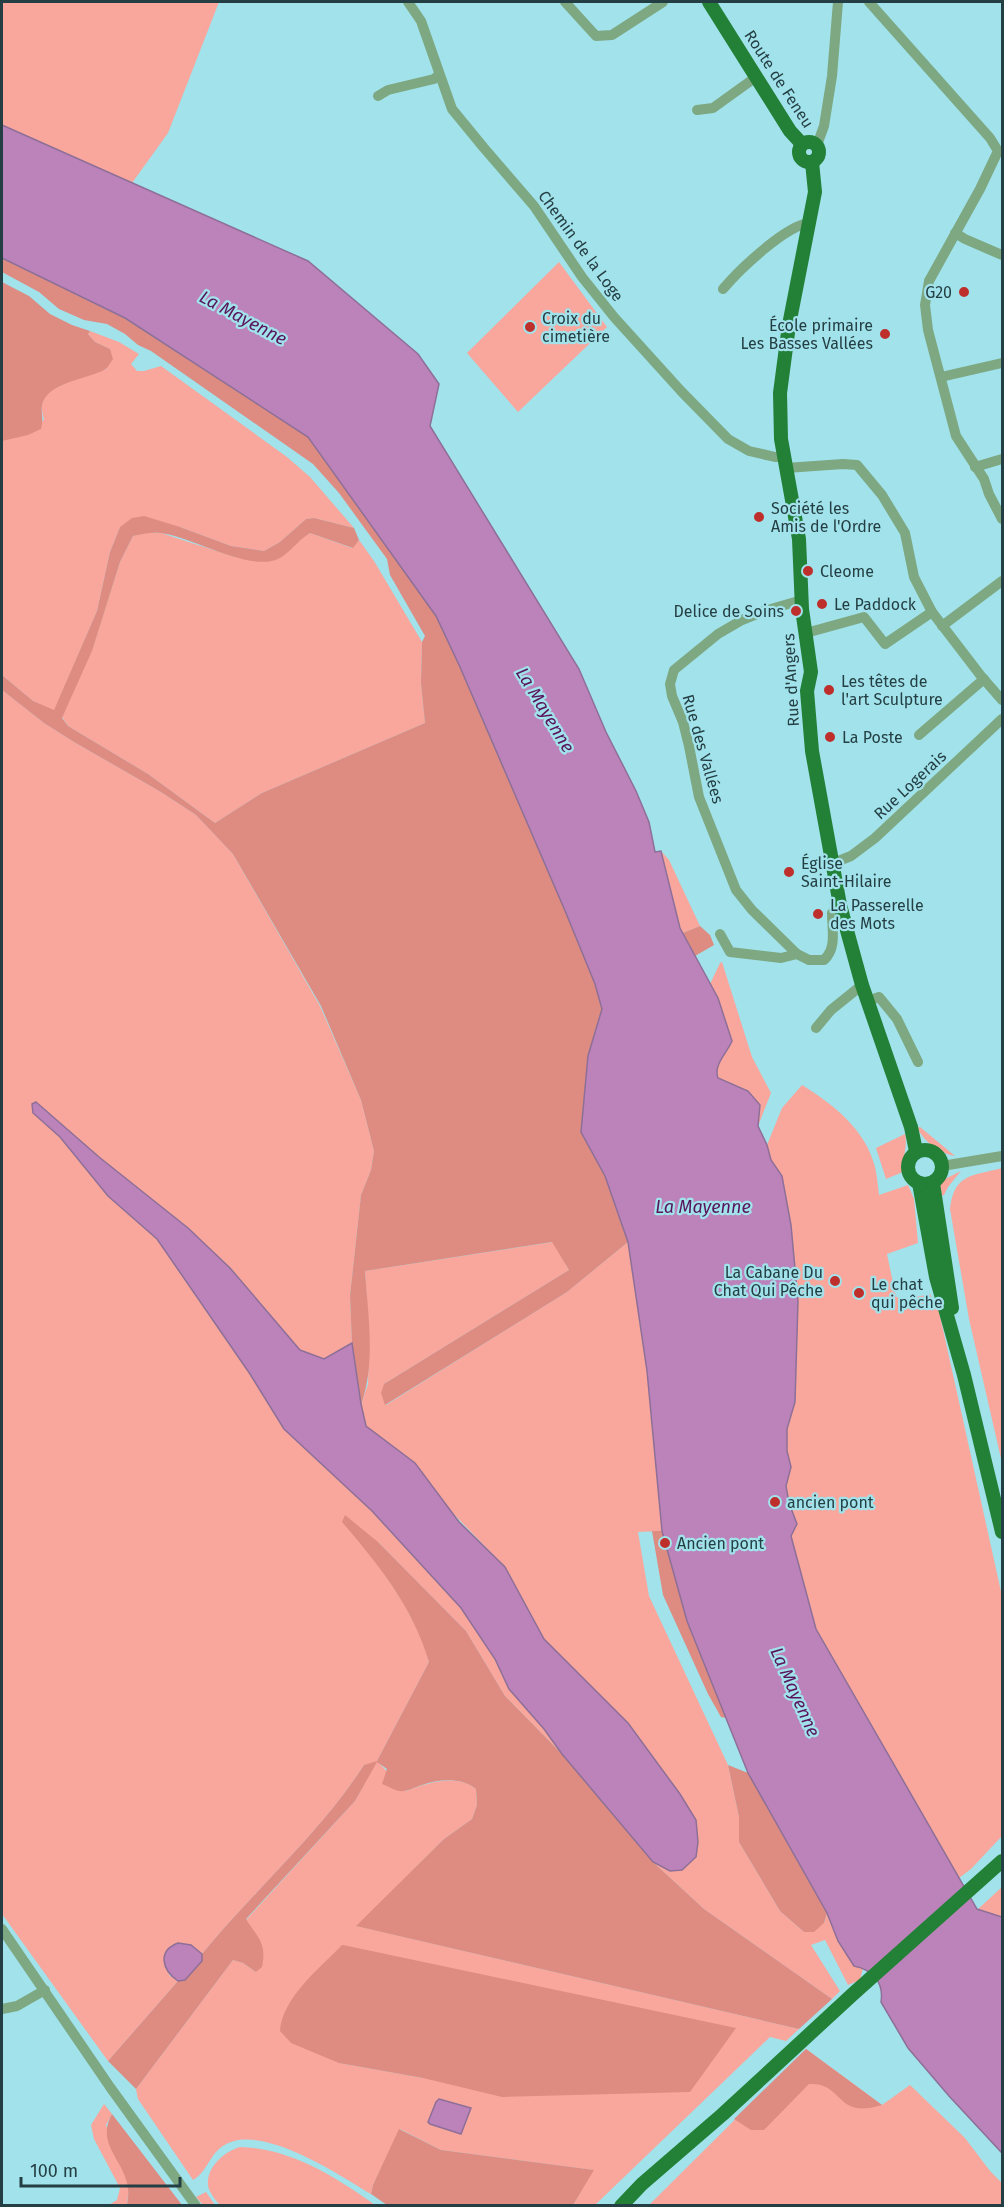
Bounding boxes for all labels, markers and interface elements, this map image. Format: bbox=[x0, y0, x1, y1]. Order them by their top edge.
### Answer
street label: Route de Feneu bbox=[740, 27, 818, 131]
street label: Chemin de la Loge bbox=[534, 187, 628, 305]
place label: G20 bbox=[925, 283, 952, 302]
marker: G20 bbox=[957, 285, 971, 299]
water label: La Mayenne bbox=[196, 286, 290, 350]
place label: Croix du cimetière bbox=[542, 309, 610, 346]
place label: École primaire Les Basses Vallées bbox=[741, 315, 873, 353]
marker: Croix du cimetière bbox=[523, 320, 537, 334]
marker: École primaire Les Basses Vallées bbox=[878, 327, 892, 341]
place label: Société les Amis de l'Ordre bbox=[771, 499, 881, 536]
marker: Société les Amis de l'Ordre bbox=[752, 510, 766, 524]
place label: Cleome bbox=[820, 562, 874, 581]
marker: Cleome bbox=[801, 564, 815, 578]
place label: Le Paddock bbox=[834, 595, 917, 614]
marker: Le Paddock bbox=[815, 597, 829, 611]
place label: Delice de Soins bbox=[674, 602, 784, 621]
marker: Delice de Soins bbox=[789, 604, 803, 618]
street label: Rue d'Angers bbox=[779, 633, 803, 727]
water label: La Mayenne bbox=[511, 663, 579, 757]
place label: Les têtes de l'art Sculpture bbox=[841, 672, 943, 709]
marker: Les têtes de l'art Sculpture bbox=[822, 683, 836, 697]
street label: Rue des Vallées bbox=[678, 692, 728, 806]
place label: La Poste bbox=[842, 728, 903, 747]
marker: La Poste bbox=[823, 730, 837, 744]
street label: Rue Logerais bbox=[870, 747, 950, 823]
place label: Église Saint-Hilaire bbox=[801, 853, 892, 891]
marker: Église Saint-Hilaire bbox=[782, 865, 796, 879]
place label: La Passerelle des Mots bbox=[830, 896, 924, 933]
marker: La Passerelle des Mots bbox=[811, 907, 825, 921]
water label: La Mayenne bbox=[655, 1196, 751, 1218]
place label: La Cabane Du Chat Qui Pêche bbox=[714, 1263, 823, 1300]
marker: La Cabane Du Chat Qui Pêche bbox=[828, 1274, 842, 1288]
place label: Le chat qui pêche bbox=[871, 1275, 943, 1312]
marker: Le chat qui pêche bbox=[852, 1286, 866, 1300]
place label: ancien pont bbox=[787, 1493, 874, 1512]
marker: ancien pont bbox=[768, 1495, 782, 1509]
place label: Ancien pont bbox=[677, 1534, 764, 1553]
marker: Ancien pont bbox=[658, 1536, 672, 1550]
water label: La Mayenne bbox=[766, 1644, 824, 1740]
scale bar bbox=[21, 2150, 180, 2188]
text: 100 m bbox=[30, 2160, 78, 2182]

